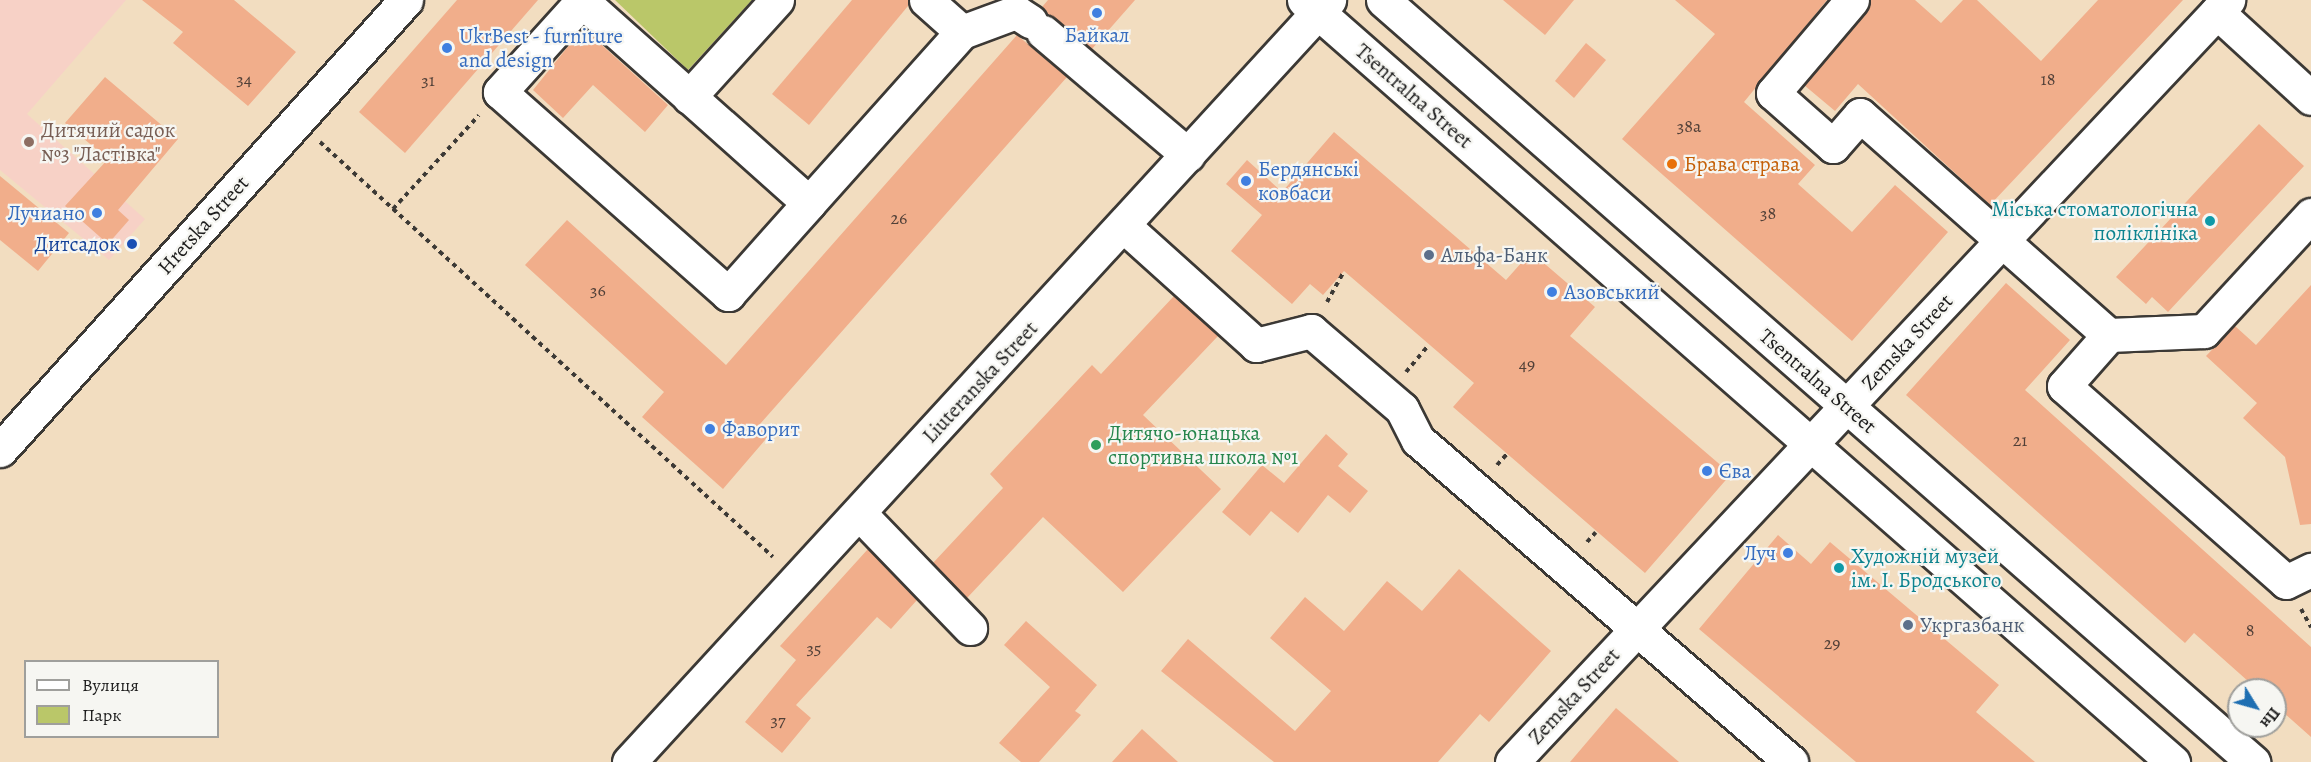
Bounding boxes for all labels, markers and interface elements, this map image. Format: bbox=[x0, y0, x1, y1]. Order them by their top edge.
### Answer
marker: Байкал bbox=[1090, 6, 1104, 20]
place label: Байкал bbox=[1064, 22, 1130, 48]
place label: UkrBest - furniture and design bbox=[459, 23, 624, 73]
street label: Tsentralna Street bbox=[1350, 38, 1478, 154]
marker: UkrBest - furniture and design bbox=[440, 41, 454, 55]
house number: 34 bbox=[236, 68, 252, 90]
house number: 18 bbox=[2041, 68, 2055, 90]
house number: 31 bbox=[421, 69, 435, 91]
house number: 38а bbox=[1677, 115, 1701, 137]
place label: Дитячий садок №3 "Ластівка" bbox=[41, 117, 175, 167]
marker: Дитячий садок №3 "Ластівка" bbox=[22, 135, 36, 149]
place label: Брава страва bbox=[1684, 151, 1800, 177]
place label: Бердянські ковбаси bbox=[1258, 156, 1359, 206]
marker: Брава страва bbox=[1665, 157, 1679, 171]
street label: Hretska Street bbox=[152, 171, 254, 279]
marker: Бердянські ковбаси bbox=[1239, 174, 1253, 188]
place label: Міська стоматологічна поліклініка bbox=[1991, 196, 2198, 246]
place label: Лучиано bbox=[8, 200, 85, 226]
house number: 38 bbox=[1760, 202, 1776, 224]
marker: Лучиано bbox=[90, 206, 104, 220]
house number: 26 bbox=[891, 207, 907, 229]
marker: Міська стоматологічна поліклініка bbox=[2203, 214, 2217, 228]
place label: Дитсадок bbox=[35, 231, 120, 257]
marker: Дитсадок bbox=[125, 237, 139, 251]
place label: Альфа-Банк bbox=[1441, 242, 1548, 268]
marker: Альфа-Банк bbox=[1422, 248, 1436, 262]
house number: 36 bbox=[590, 279, 606, 301]
place label: Азовський bbox=[1564, 279, 1660, 305]
marker: Азовський bbox=[1545, 285, 1559, 299]
street label: Zemska Street bbox=[1856, 289, 1958, 395]
street label: Liuteranska Street bbox=[917, 316, 1043, 448]
street label: Tsentralna Street bbox=[1754, 323, 1882, 439]
house number: 49 bbox=[1519, 353, 1535, 375]
place label: Фаворит bbox=[722, 416, 800, 442]
place label: Дитячо-юнацька спортивна школа №1 bbox=[1108, 420, 1298, 470]
marker: Фаворит bbox=[703, 422, 717, 436]
house number: 21 bbox=[2013, 429, 2027, 451]
marker: Дитячо-юнацька спортивна школа №1 bbox=[1089, 438, 1103, 452]
place label: Єва bbox=[1719, 458, 1751, 484]
marker: Єва bbox=[1700, 464, 1714, 478]
place label: Луч bbox=[1743, 540, 1776, 566]
place label: Художній музей ім. І. Бродського bbox=[1851, 543, 2002, 593]
marker: Луч bbox=[1781, 546, 1795, 560]
marker: Художній музей ім. І. Бродського bbox=[1832, 561, 1846, 575]
place label: Укргазбанк bbox=[1920, 612, 2025, 638]
marker: Укргазбанк bbox=[1901, 618, 1915, 632]
house number: 8 bbox=[2246, 619, 2254, 641]
house number: 29 bbox=[1824, 632, 1840, 654]
house number: 35 bbox=[806, 637, 822, 659]
street label: Zemska Street bbox=[1523, 643, 1625, 749]
legend bbox=[24, 660, 219, 738]
text: Вулиця bbox=[82, 673, 139, 697]
north arrow bbox=[2227, 678, 2287, 738]
text: Парк bbox=[82, 703, 122, 727]
text: Пн bbox=[2255, 703, 2285, 733]
house number: 37 bbox=[770, 709, 786, 731]

